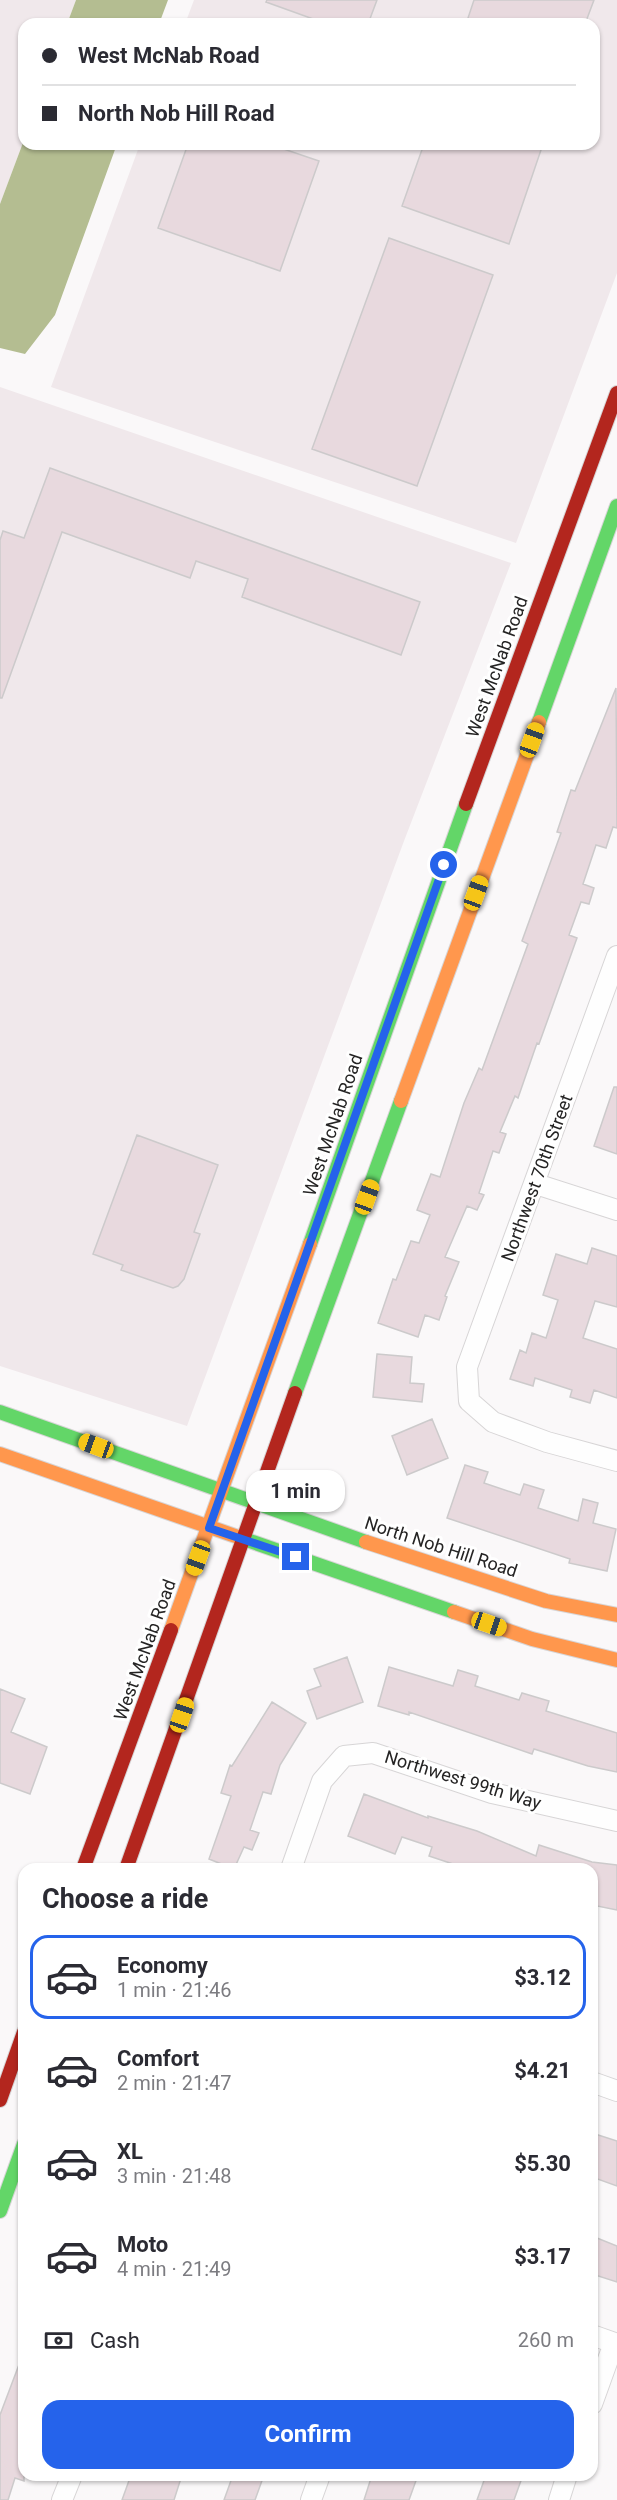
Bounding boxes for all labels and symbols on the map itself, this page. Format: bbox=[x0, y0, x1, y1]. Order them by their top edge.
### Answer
street label: West McNab Road bbox=[461, 593, 532, 740]
car bbox=[517, 720, 547, 760]
route start bbox=[430, 851, 457, 878]
car bbox=[461, 873, 491, 913]
street label: West McNab Road bbox=[298, 1051, 367, 1198]
street label: Northwest 70th Street bbox=[497, 1091, 577, 1264]
car bbox=[352, 1177, 382, 1217]
car bbox=[76, 1431, 116, 1461]
callout: 1 min bbox=[246, 1470, 346, 1512]
street label: North Nob Hill Road bbox=[362, 1512, 520, 1581]
car bbox=[183, 1538, 213, 1578]
route end bbox=[282, 1543, 309, 1570]
street label: West McNab Road bbox=[109, 1576, 180, 1723]
car bbox=[469, 1610, 509, 1638]
car bbox=[168, 1695, 196, 1735]
street label: Northwest 99th Way bbox=[382, 1746, 544, 1813]

